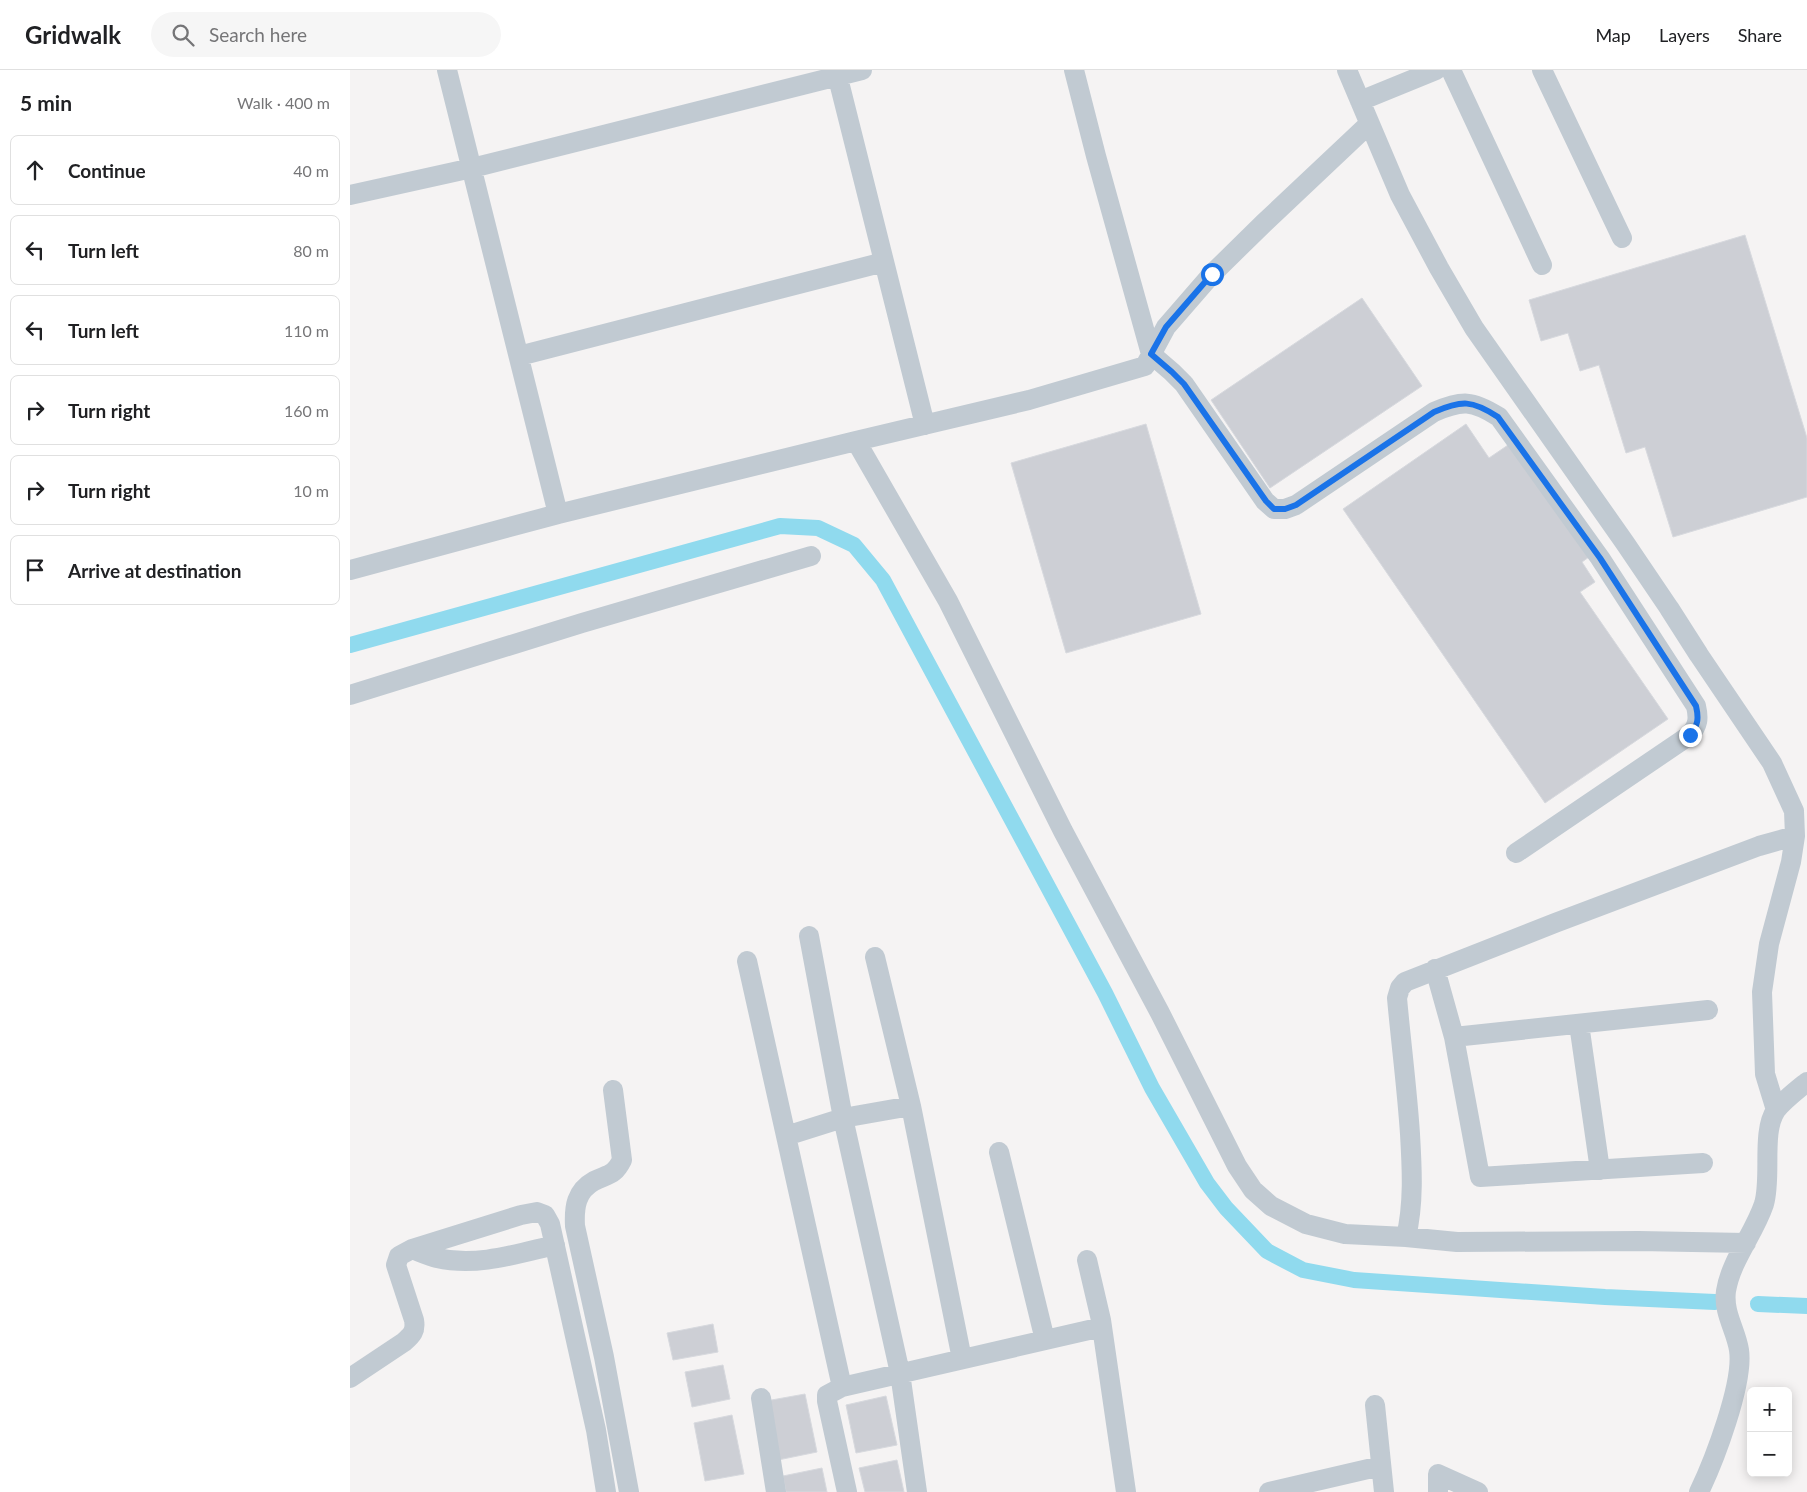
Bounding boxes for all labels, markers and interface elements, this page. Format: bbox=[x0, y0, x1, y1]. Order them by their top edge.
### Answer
search box bbox=[151, 12, 501, 57]
text: Gridwalk bbox=[25, 20, 121, 49]
icon: search bbox=[169, 21, 197, 49]
text: Search here bbox=[209, 23, 307, 46]
text: Map bbox=[1595, 24, 1631, 46]
text: Layers bbox=[1659, 24, 1710, 46]
text: Share bbox=[1738, 24, 1782, 46]
text: 5 min bbox=[20, 90, 72, 115]
text: Walk · 400 m bbox=[237, 93, 330, 112]
icon: ahead bbox=[21, 156, 49, 184]
text: Continue bbox=[68, 159, 146, 182]
text: 40 m bbox=[293, 161, 329, 180]
icon: left bbox=[21, 236, 49, 264]
text: Turn left bbox=[68, 239, 139, 262]
text: 80 m bbox=[293, 241, 329, 260]
route start bbox=[1201, 263, 1224, 286]
icon: left bbox=[21, 316, 49, 344]
text: Turn left bbox=[68, 319, 139, 342]
text: 110 m bbox=[284, 321, 329, 340]
icon: right bbox=[21, 396, 49, 424]
text: Turn right bbox=[68, 399, 150, 422]
text: 160 m bbox=[284, 401, 329, 420]
icon: right bbox=[21, 476, 49, 504]
text: Turn right bbox=[68, 479, 150, 502]
text: 10 m bbox=[293, 481, 329, 500]
icon: arrive bbox=[21, 556, 49, 584]
text: Arrive at destination bbox=[68, 559, 241, 582]
route end bbox=[1679, 724, 1702, 747]
map controls bbox=[1747, 1387, 1792, 1477]
button: + bbox=[1747, 1387, 1792, 1432]
button: − bbox=[1747, 1432, 1792, 1477]

